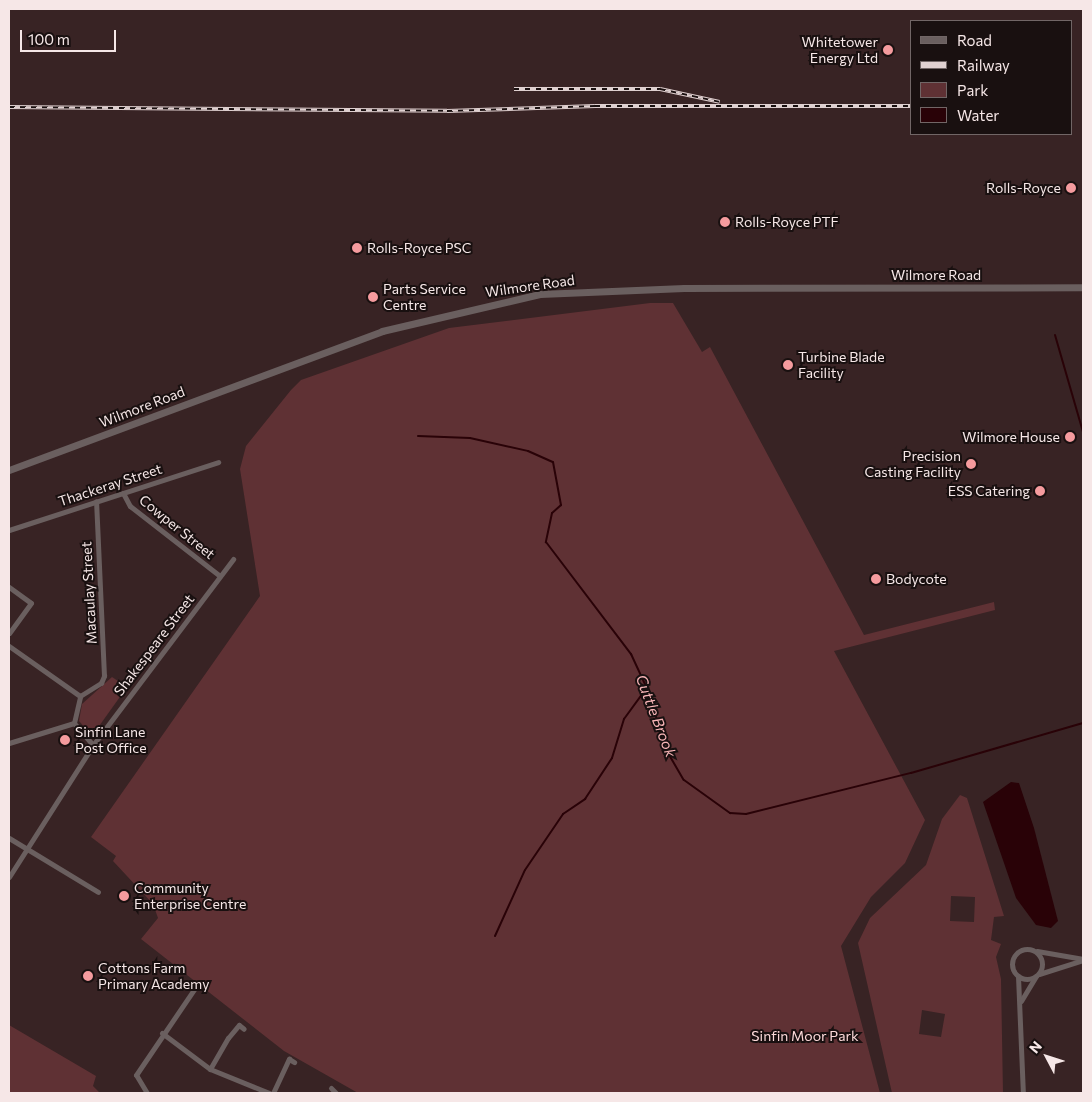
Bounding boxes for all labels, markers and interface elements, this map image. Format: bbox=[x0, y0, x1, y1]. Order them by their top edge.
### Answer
scale bar bbox=[22, 20, 119, 52]
legend bbox=[910, 20, 1072, 135]
text: 100 m bbox=[28, 30, 70, 48]
text: Road bbox=[957, 31, 992, 49]
place label: Whitetower Energy Ltd bbox=[801, 34, 878, 66]
marker: Whitetower Energy Ltd bbox=[882, 44, 894, 56]
text: Railway bbox=[957, 56, 1010, 74]
text: Park bbox=[957, 81, 988, 99]
text: Water bbox=[957, 106, 999, 124]
place label: Rolls-Royce bbox=[986, 180, 1061, 196]
marker: Rolls-Royce bbox=[1065, 182, 1077, 194]
place label: Rolls-Royce PTF bbox=[735, 214, 838, 230]
marker: Rolls-Royce PTF bbox=[719, 216, 731, 228]
place label: Rolls-Royce PSC bbox=[367, 240, 471, 256]
marker: Rolls-Royce PSC bbox=[351, 242, 363, 254]
street label: Wilmore Road bbox=[891, 267, 981, 283]
street label: Wilmore Road bbox=[484, 271, 576, 301]
place label: Parts Service Centre bbox=[383, 281, 466, 314]
marker: Parts Service Centre bbox=[367, 291, 379, 303]
place label: Turbine Blade Facility bbox=[798, 349, 885, 382]
marker: Turbine Blade Facility bbox=[782, 359, 794, 371]
street label: Wilmore Road bbox=[97, 383, 187, 431]
place label: Wilmore House bbox=[962, 429, 1060, 445]
marker: Wilmore House bbox=[1064, 431, 1076, 443]
place label: Precision Casting Facility bbox=[864, 448, 961, 481]
marker: Precision Casting Facility bbox=[965, 458, 977, 470]
street label: Thackeray Street bbox=[56, 460, 164, 510]
place label: ESS Catering bbox=[948, 483, 1030, 499]
marker: ESS Catering bbox=[1034, 485, 1046, 497]
street label: Cowper Street bbox=[136, 491, 218, 563]
street label: Macaulay Street bbox=[78, 541, 100, 645]
place label: Bodycote bbox=[886, 571, 947, 587]
marker: Bodycote bbox=[870, 573, 882, 585]
street label: Shakespeare Street bbox=[110, 591, 198, 699]
water label: Cuttle Brook bbox=[632, 672, 680, 760]
place label: Sinfin Lane Post Office bbox=[75, 724, 147, 756]
marker: Sinfin Lane Post Office bbox=[59, 734, 71, 746]
place label: Community Enterprise Centre bbox=[134, 880, 246, 912]
marker: Community Enterprise Centre bbox=[118, 890, 130, 902]
place label: Cottons Farm Primary Academy bbox=[98, 960, 209, 992]
marker: Cottons Farm Primary Academy bbox=[82, 970, 94, 982]
park label: Sinfin Moor Park bbox=[751, 1028, 859, 1044]
north arrow bbox=[1022, 1032, 1072, 1082]
text: N bbox=[1025, 1038, 1045, 1057]

